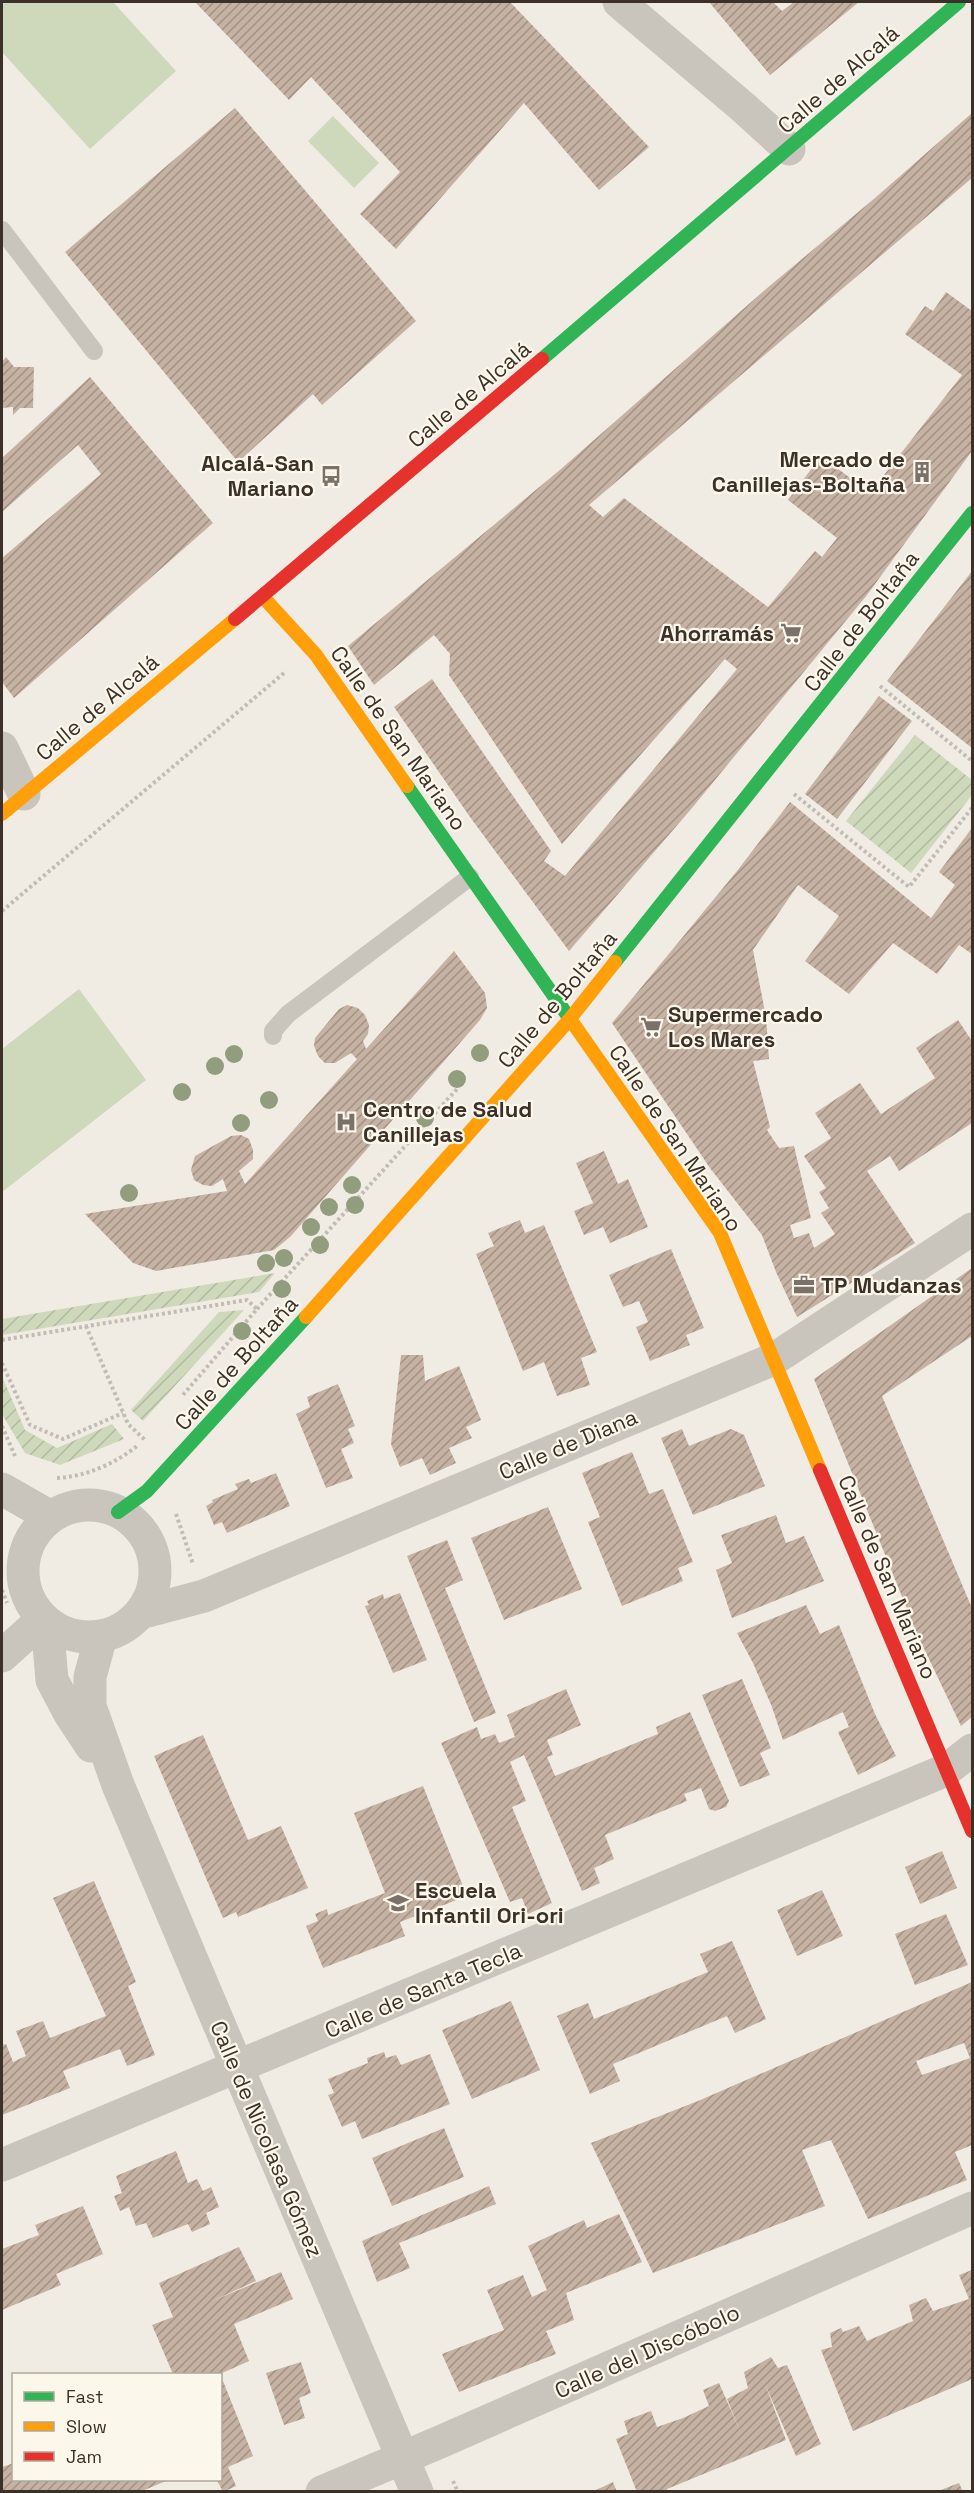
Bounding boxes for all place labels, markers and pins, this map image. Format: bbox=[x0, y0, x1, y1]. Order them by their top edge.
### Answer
place label: Mercado de Canillejas-Boltaña bbox=[712, 445, 905, 498]
place label: Alcalá-San Mariano bbox=[201, 449, 314, 502]
building icon: Mercado de Canillejas-Boltaña bbox=[910, 460, 934, 484]
bus stop icon: Alcalá-San Mariano bbox=[319, 464, 343, 488]
place label: Ahorramás bbox=[660, 619, 774, 647]
supermarket icon: Ahorramás bbox=[779, 621, 803, 645]
place label: Supermercado Los Mares bbox=[668, 1000, 823, 1053]
supermarket icon: Supermercado Los Mares bbox=[639, 1015, 663, 1039]
place label: Centro de Salud Canillejas bbox=[363, 1095, 532, 1148]
hospital icon: Centro de Salud Canillejas bbox=[334, 1110, 358, 1134]
place label: TP Mudanzas bbox=[821, 1271, 962, 1299]
office icon: TP Mudanzas bbox=[792, 1273, 816, 1297]
place label: Escuela Infantil Ori-ori bbox=[415, 1876, 564, 1929]
school or university icon: Escuela Infantil Ori-ori bbox=[386, 1891, 410, 1915]

